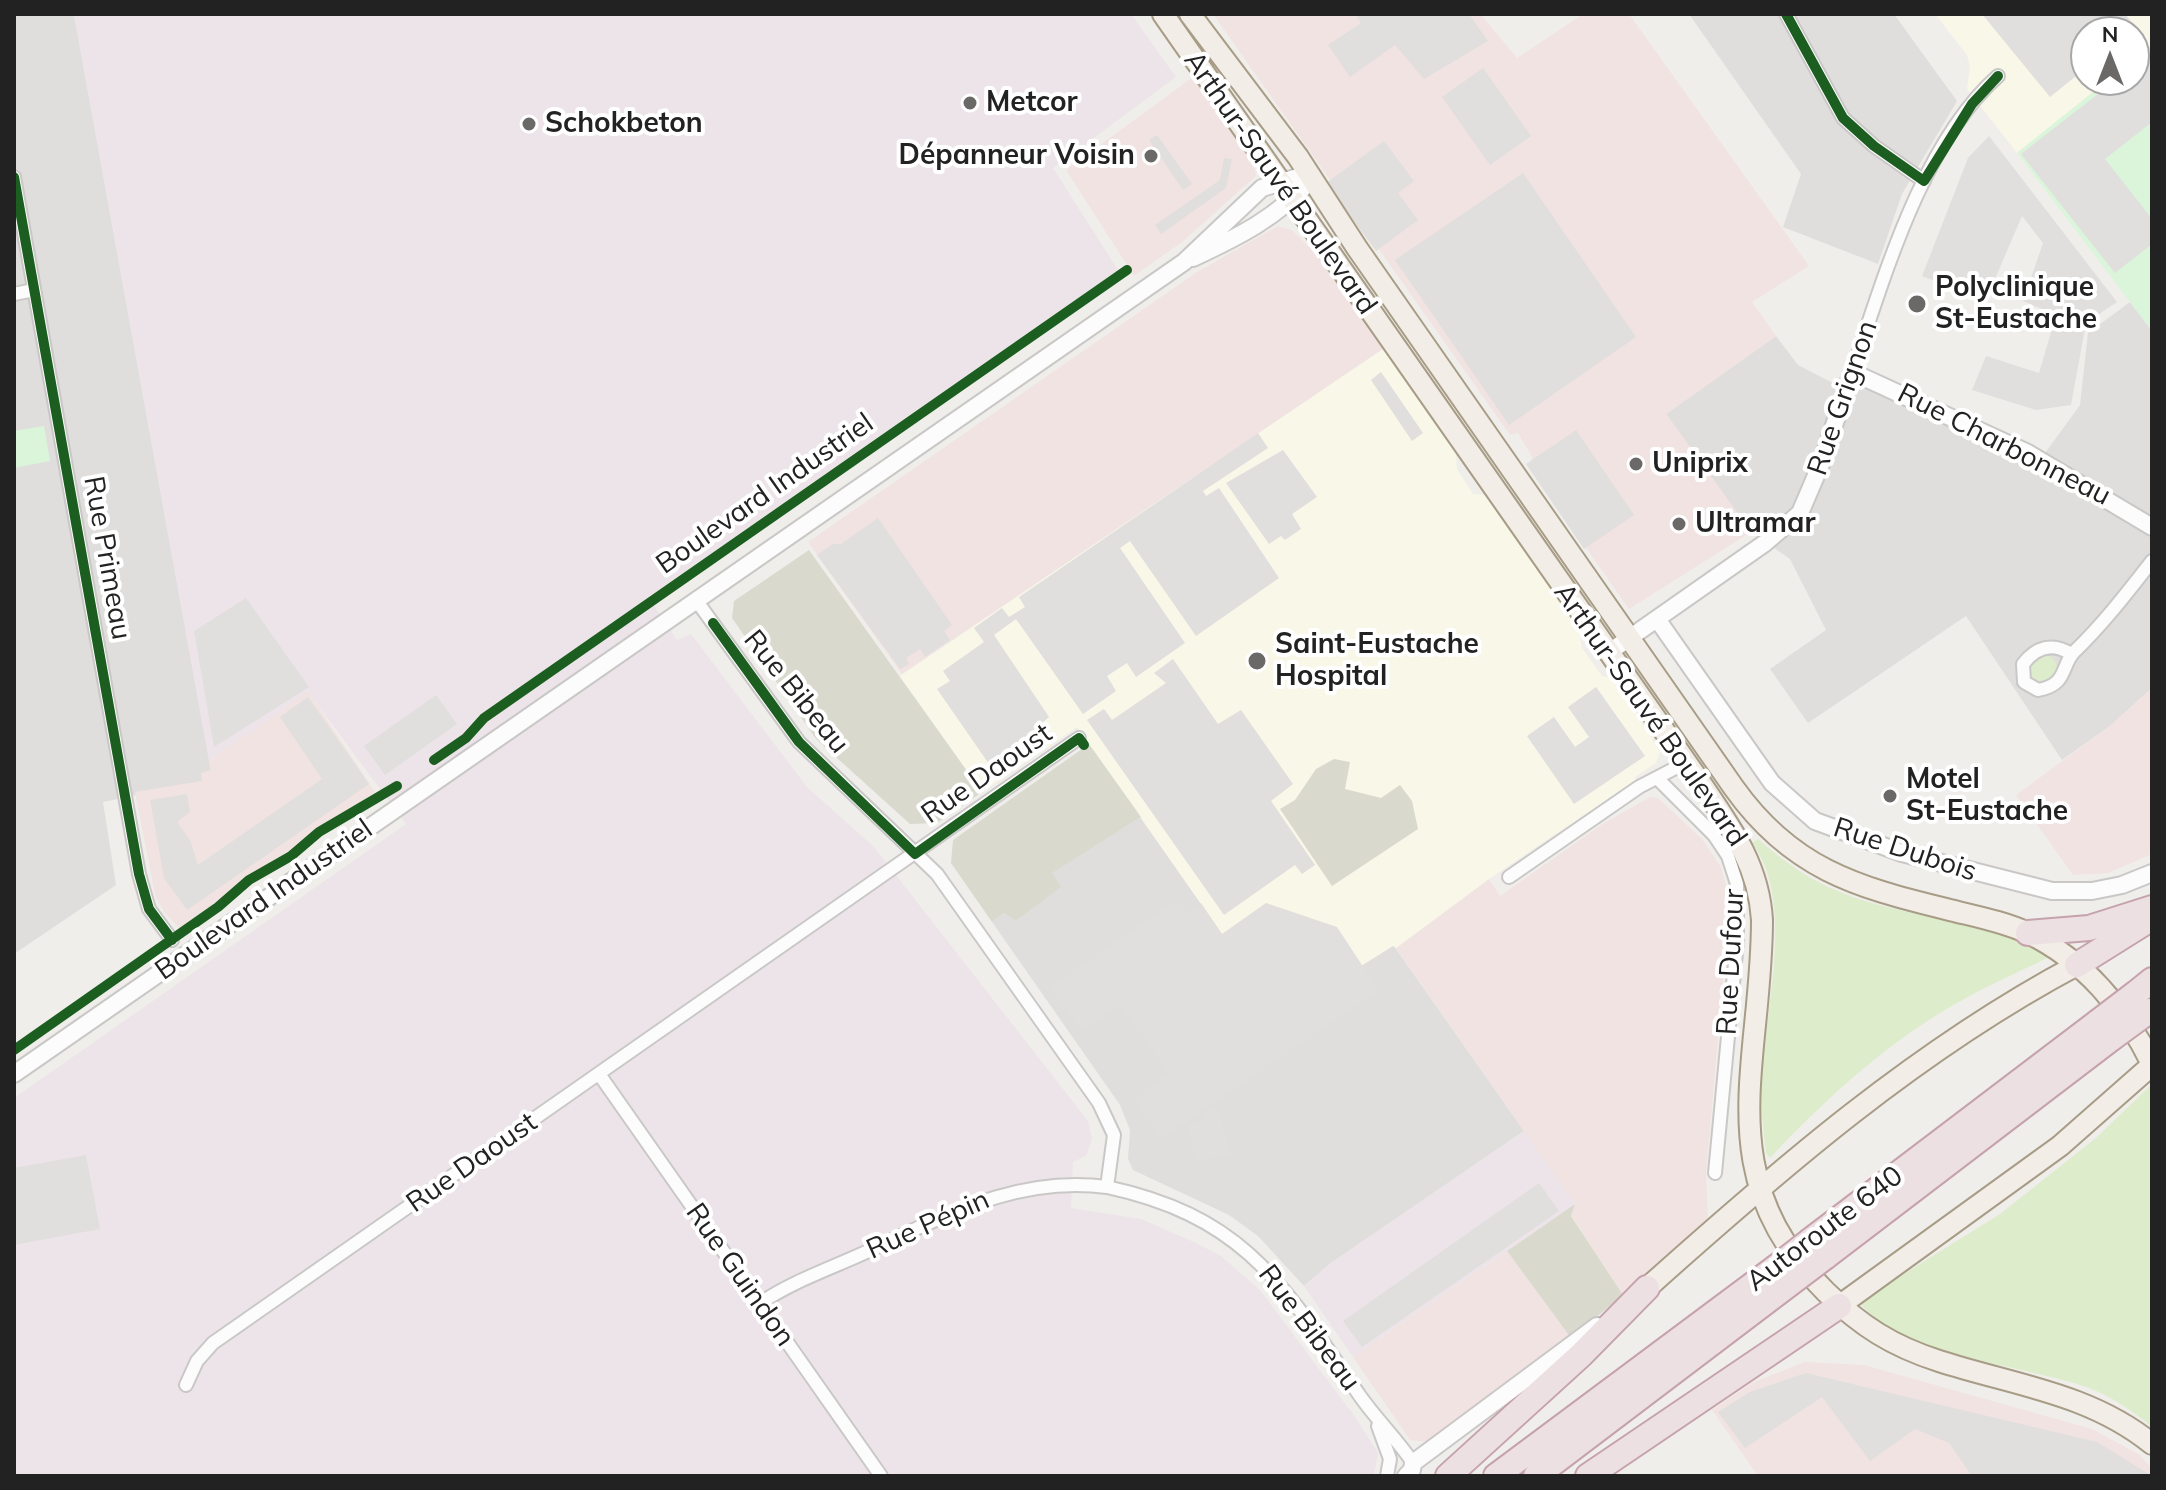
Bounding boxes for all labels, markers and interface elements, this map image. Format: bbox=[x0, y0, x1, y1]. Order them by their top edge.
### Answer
north arrow bbox=[2070, 16, 2150, 96]
text: N bbox=[2102, 20, 2118, 48]
street label: Arthur-Sauvé Boulevard bbox=[1176, 45, 1384, 321]
place label: Metcor bbox=[986, 86, 1078, 120]
marker: Metcor bbox=[961, 94, 979, 112]
place label: Schokbeton bbox=[545, 107, 703, 141]
marker: Schokbeton bbox=[520, 115, 538, 133]
place label: Dépanneur Voisin bbox=[899, 139, 1135, 173]
marker: Dépanneur Voisin bbox=[1142, 147, 1160, 165]
place label: Polyclinique St-Eustache bbox=[1935, 271, 2097, 337]
marker: Polyclinique St-Eustache bbox=[1906, 293, 1928, 315]
street label: Rue Grignon bbox=[1801, 316, 1885, 480]
street label: Rue Charbonneau bbox=[1892, 377, 2116, 513]
street label: Boulevard Industriel bbox=[650, 406, 880, 582]
place label: Uniprix bbox=[1652, 447, 1748, 481]
marker: Uniprix bbox=[1627, 455, 1645, 473]
street label: Rue Primeau bbox=[76, 474, 138, 642]
place label: Ultramar bbox=[1695, 507, 1815, 541]
marker: Ultramar bbox=[1670, 515, 1688, 533]
street label: Arthur-Sauvé Boulevard bbox=[1546, 577, 1754, 853]
street label: Rue Bibeau bbox=[736, 624, 856, 760]
place label: Saint-Eustache Hospital bbox=[1275, 628, 1479, 694]
marker: Saint-Eustache Hospital bbox=[1246, 650, 1268, 672]
street label: Rue Daoust bbox=[915, 717, 1059, 831]
place label: Motel St-Eustache bbox=[1906, 763, 2068, 829]
marker: Motel St-Eustache bbox=[1881, 787, 1899, 805]
street label: Rue Dubois bbox=[1829, 811, 1981, 889]
street label: Boulevard Industriel bbox=[149, 812, 379, 988]
street label: Rue Dufour bbox=[1710, 888, 1752, 1036]
street label: Rue Daoust bbox=[400, 1106, 544, 1220]
street label: Autoroute 640 bbox=[1740, 1159, 1910, 1299]
street label: Rue Pépin bbox=[861, 1183, 995, 1267]
street label: Rue Guindon bbox=[678, 1197, 802, 1353]
street label: Rue Bibeau bbox=[1251, 1258, 1367, 1398]

